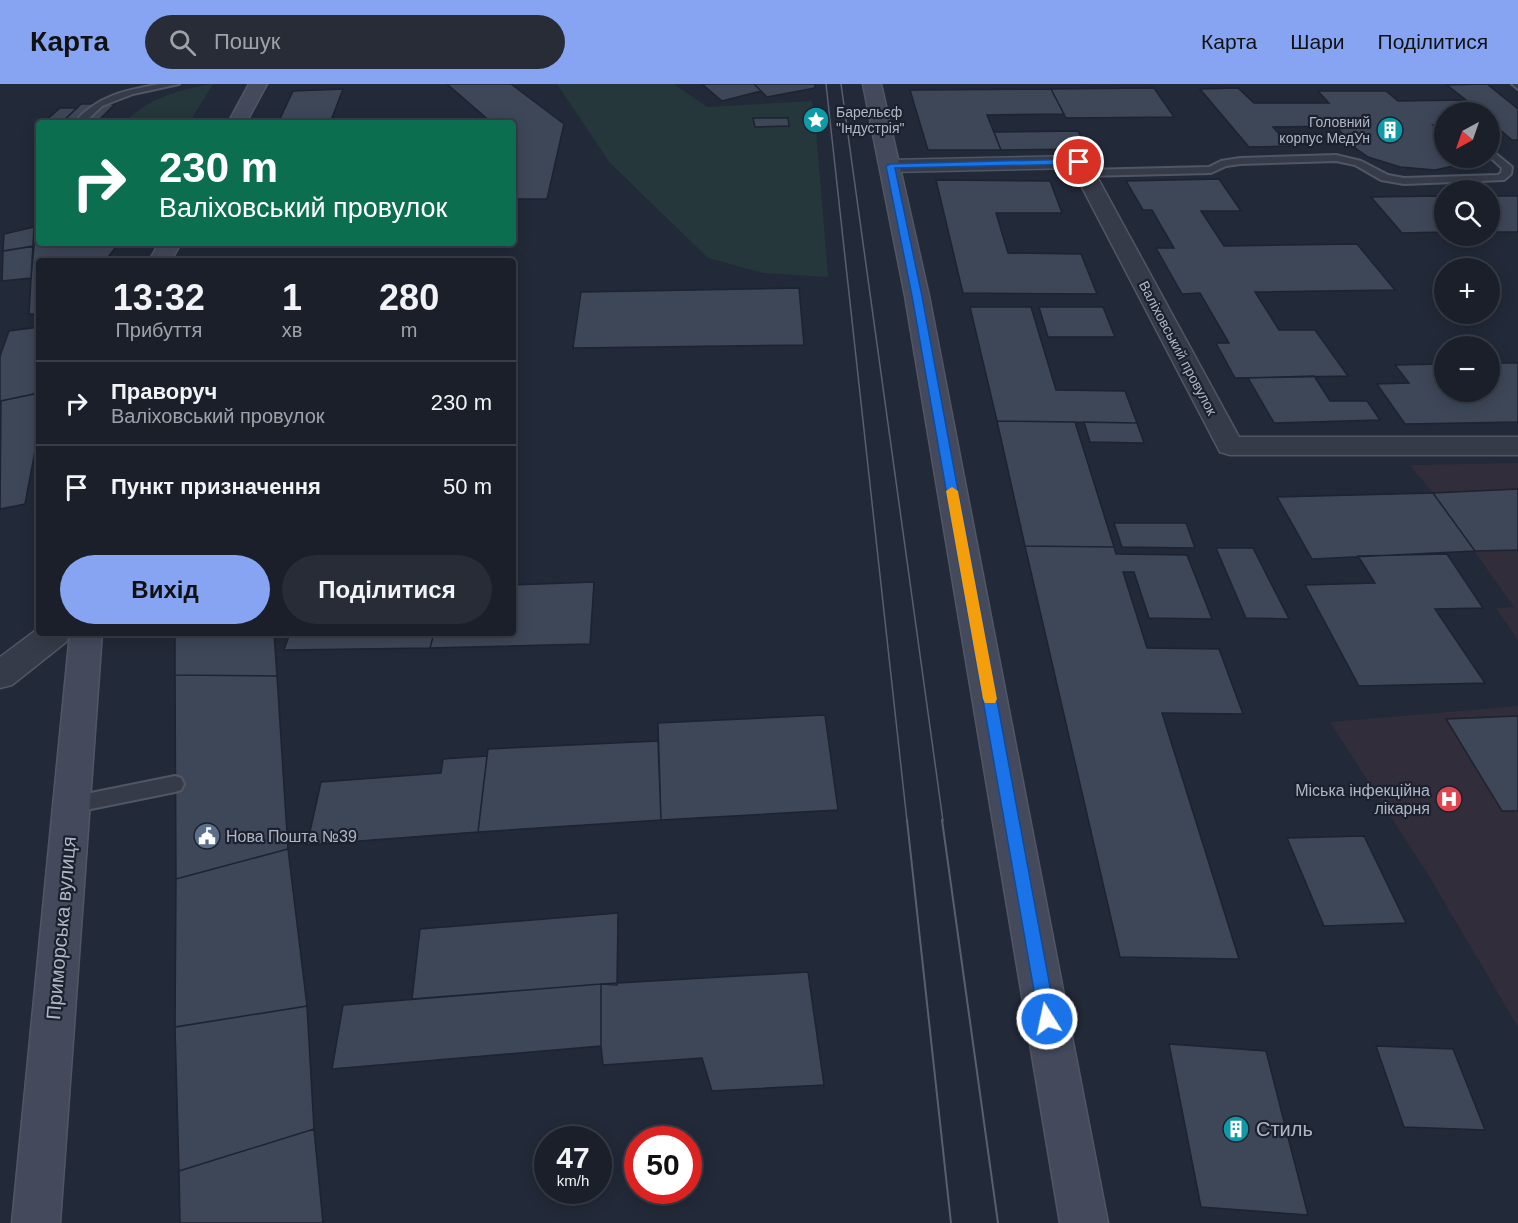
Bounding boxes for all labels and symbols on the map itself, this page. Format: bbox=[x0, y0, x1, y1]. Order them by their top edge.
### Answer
north arrow bbox=[1434, 102, 1500, 168]
place label: Барельєф "Індустрія" bbox=[836, 104, 904, 136]
place icon: Барельєф "Індустрія" bbox=[801, 105, 831, 135]
place label: Головний корпус МедУн bbox=[1279, 114, 1370, 146]
building icon: Головний корпус МедУн bbox=[1375, 115, 1405, 145]
pin bbox=[1053, 136, 1104, 187]
street label: Валіховський провулок bbox=[1136, 278, 1221, 419]
place label: Міська інфекційна лікарня bbox=[1295, 782, 1430, 817]
hospital icon: Міська інфекційна лікарня bbox=[1434, 784, 1464, 814]
public building icon: Нова Пошта №39 bbox=[192, 821, 222, 851]
place label: Нова Пошта №39 bbox=[226, 828, 357, 845]
street label: Приморська вулиця bbox=[42, 835, 80, 1021]
position arrow bbox=[1015, 987, 1079, 1051]
building icon: Стиль bbox=[1221, 1114, 1251, 1144]
place label: Стиль bbox=[1256, 1118, 1313, 1140]
speed limit sign: 50 bbox=[624, 1126, 702, 1204]

